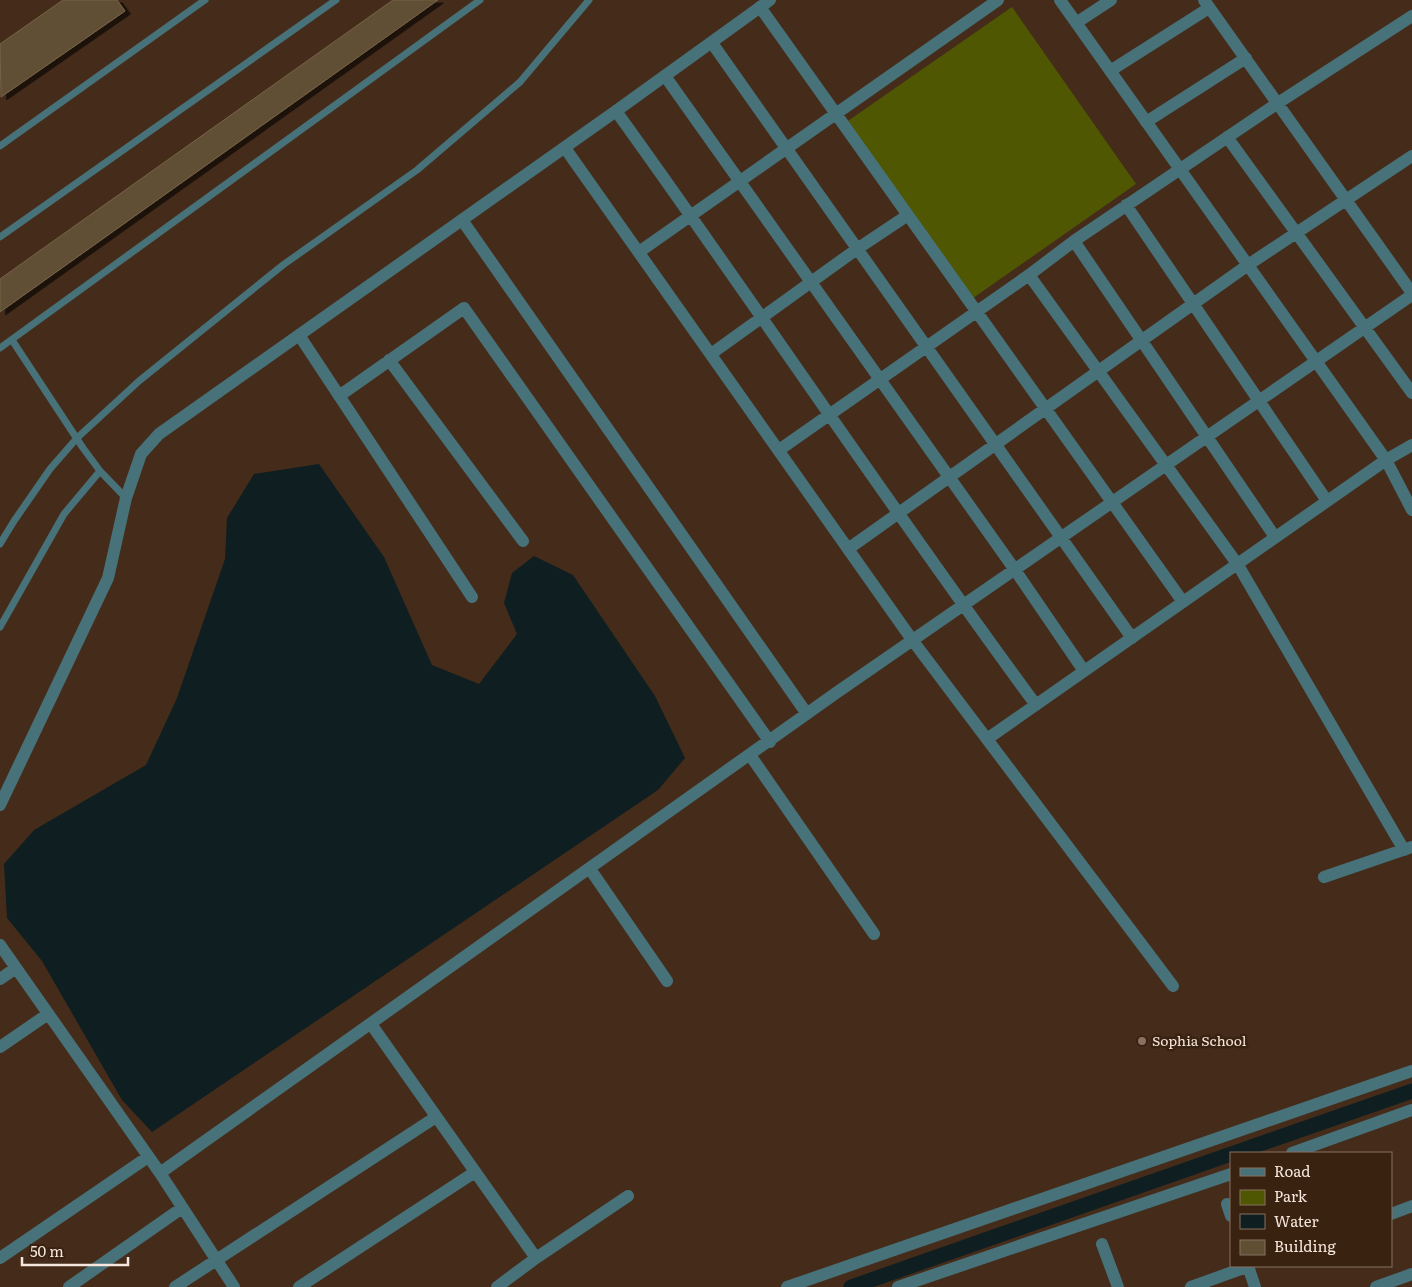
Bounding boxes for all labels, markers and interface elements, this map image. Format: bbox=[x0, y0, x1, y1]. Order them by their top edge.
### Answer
place label: Sophia School bbox=[1152, 1030, 1247, 1050]
marker: Sophia School bbox=[1136, 1035, 1148, 1047]
legend bbox=[1230, 1152, 1392, 1267]
text: Road bbox=[1274, 1159, 1310, 1182]
text: Park bbox=[1274, 1184, 1308, 1207]
text: Water bbox=[1274, 1209, 1319, 1232]
scale bar bbox=[22, 1234, 129, 1266]
text: Building bbox=[1274, 1234, 1336, 1257]
text: 50 m bbox=[30, 1239, 64, 1262]

